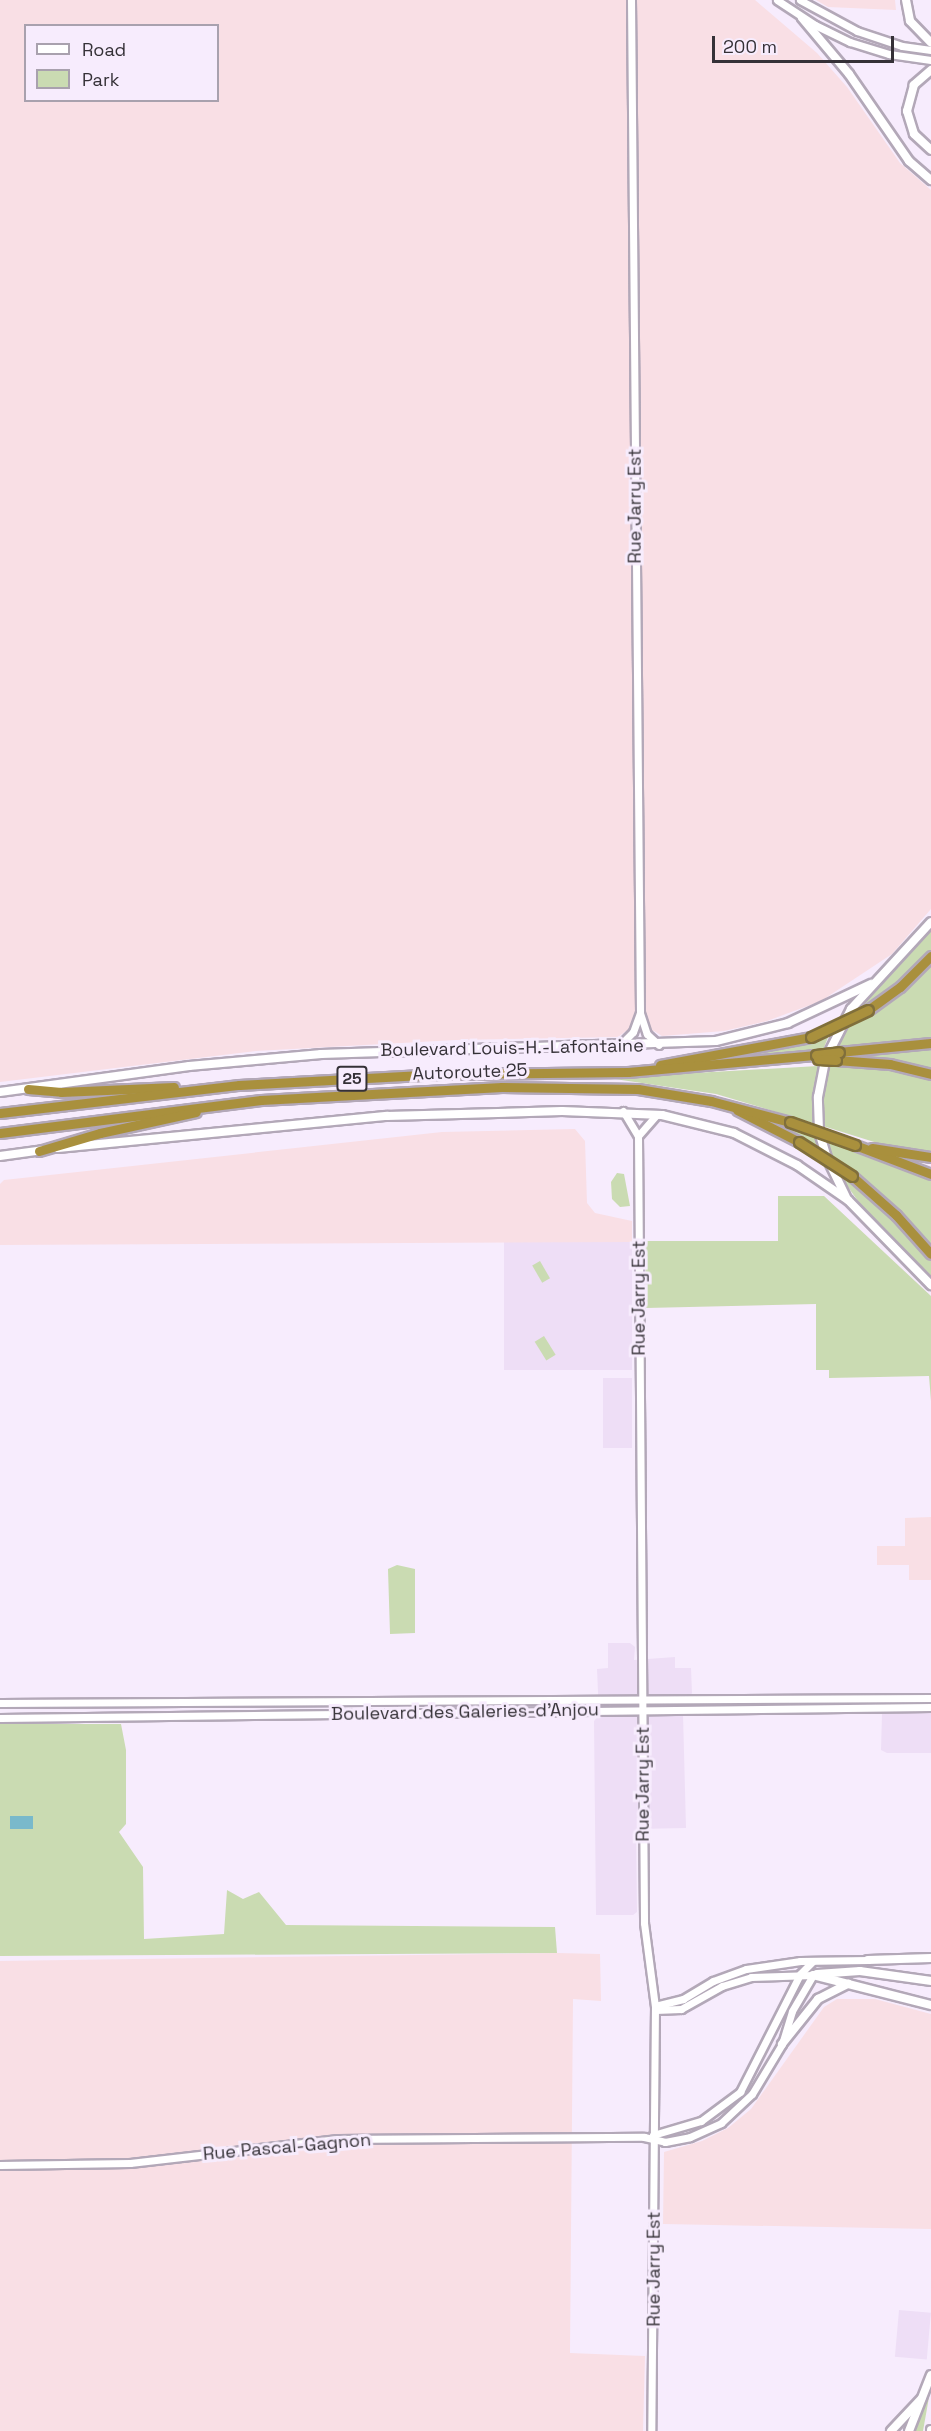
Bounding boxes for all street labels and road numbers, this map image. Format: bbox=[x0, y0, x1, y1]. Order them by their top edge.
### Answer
street label: Rue Jarry Est bbox=[624, 448, 646, 564]
street label: Boulevard Louis-H.-Lafontaine bbox=[380, 1035, 644, 1061]
street label: Autoroute 25 bbox=[412, 1059, 528, 1085]
road number: 25 bbox=[336, 1066, 368, 1092]
street label: Rue Jarry Est bbox=[628, 1240, 650, 1356]
street label: Boulevard des Galeries-d'Anjou bbox=[331, 1699, 599, 1725]
street label: Rue Jarry Est bbox=[632, 1726, 654, 1842]
street label: Rue Pascal-Gagnon bbox=[202, 2129, 372, 2165]
street label: Rue Jarry Est bbox=[643, 2211, 665, 2327]

